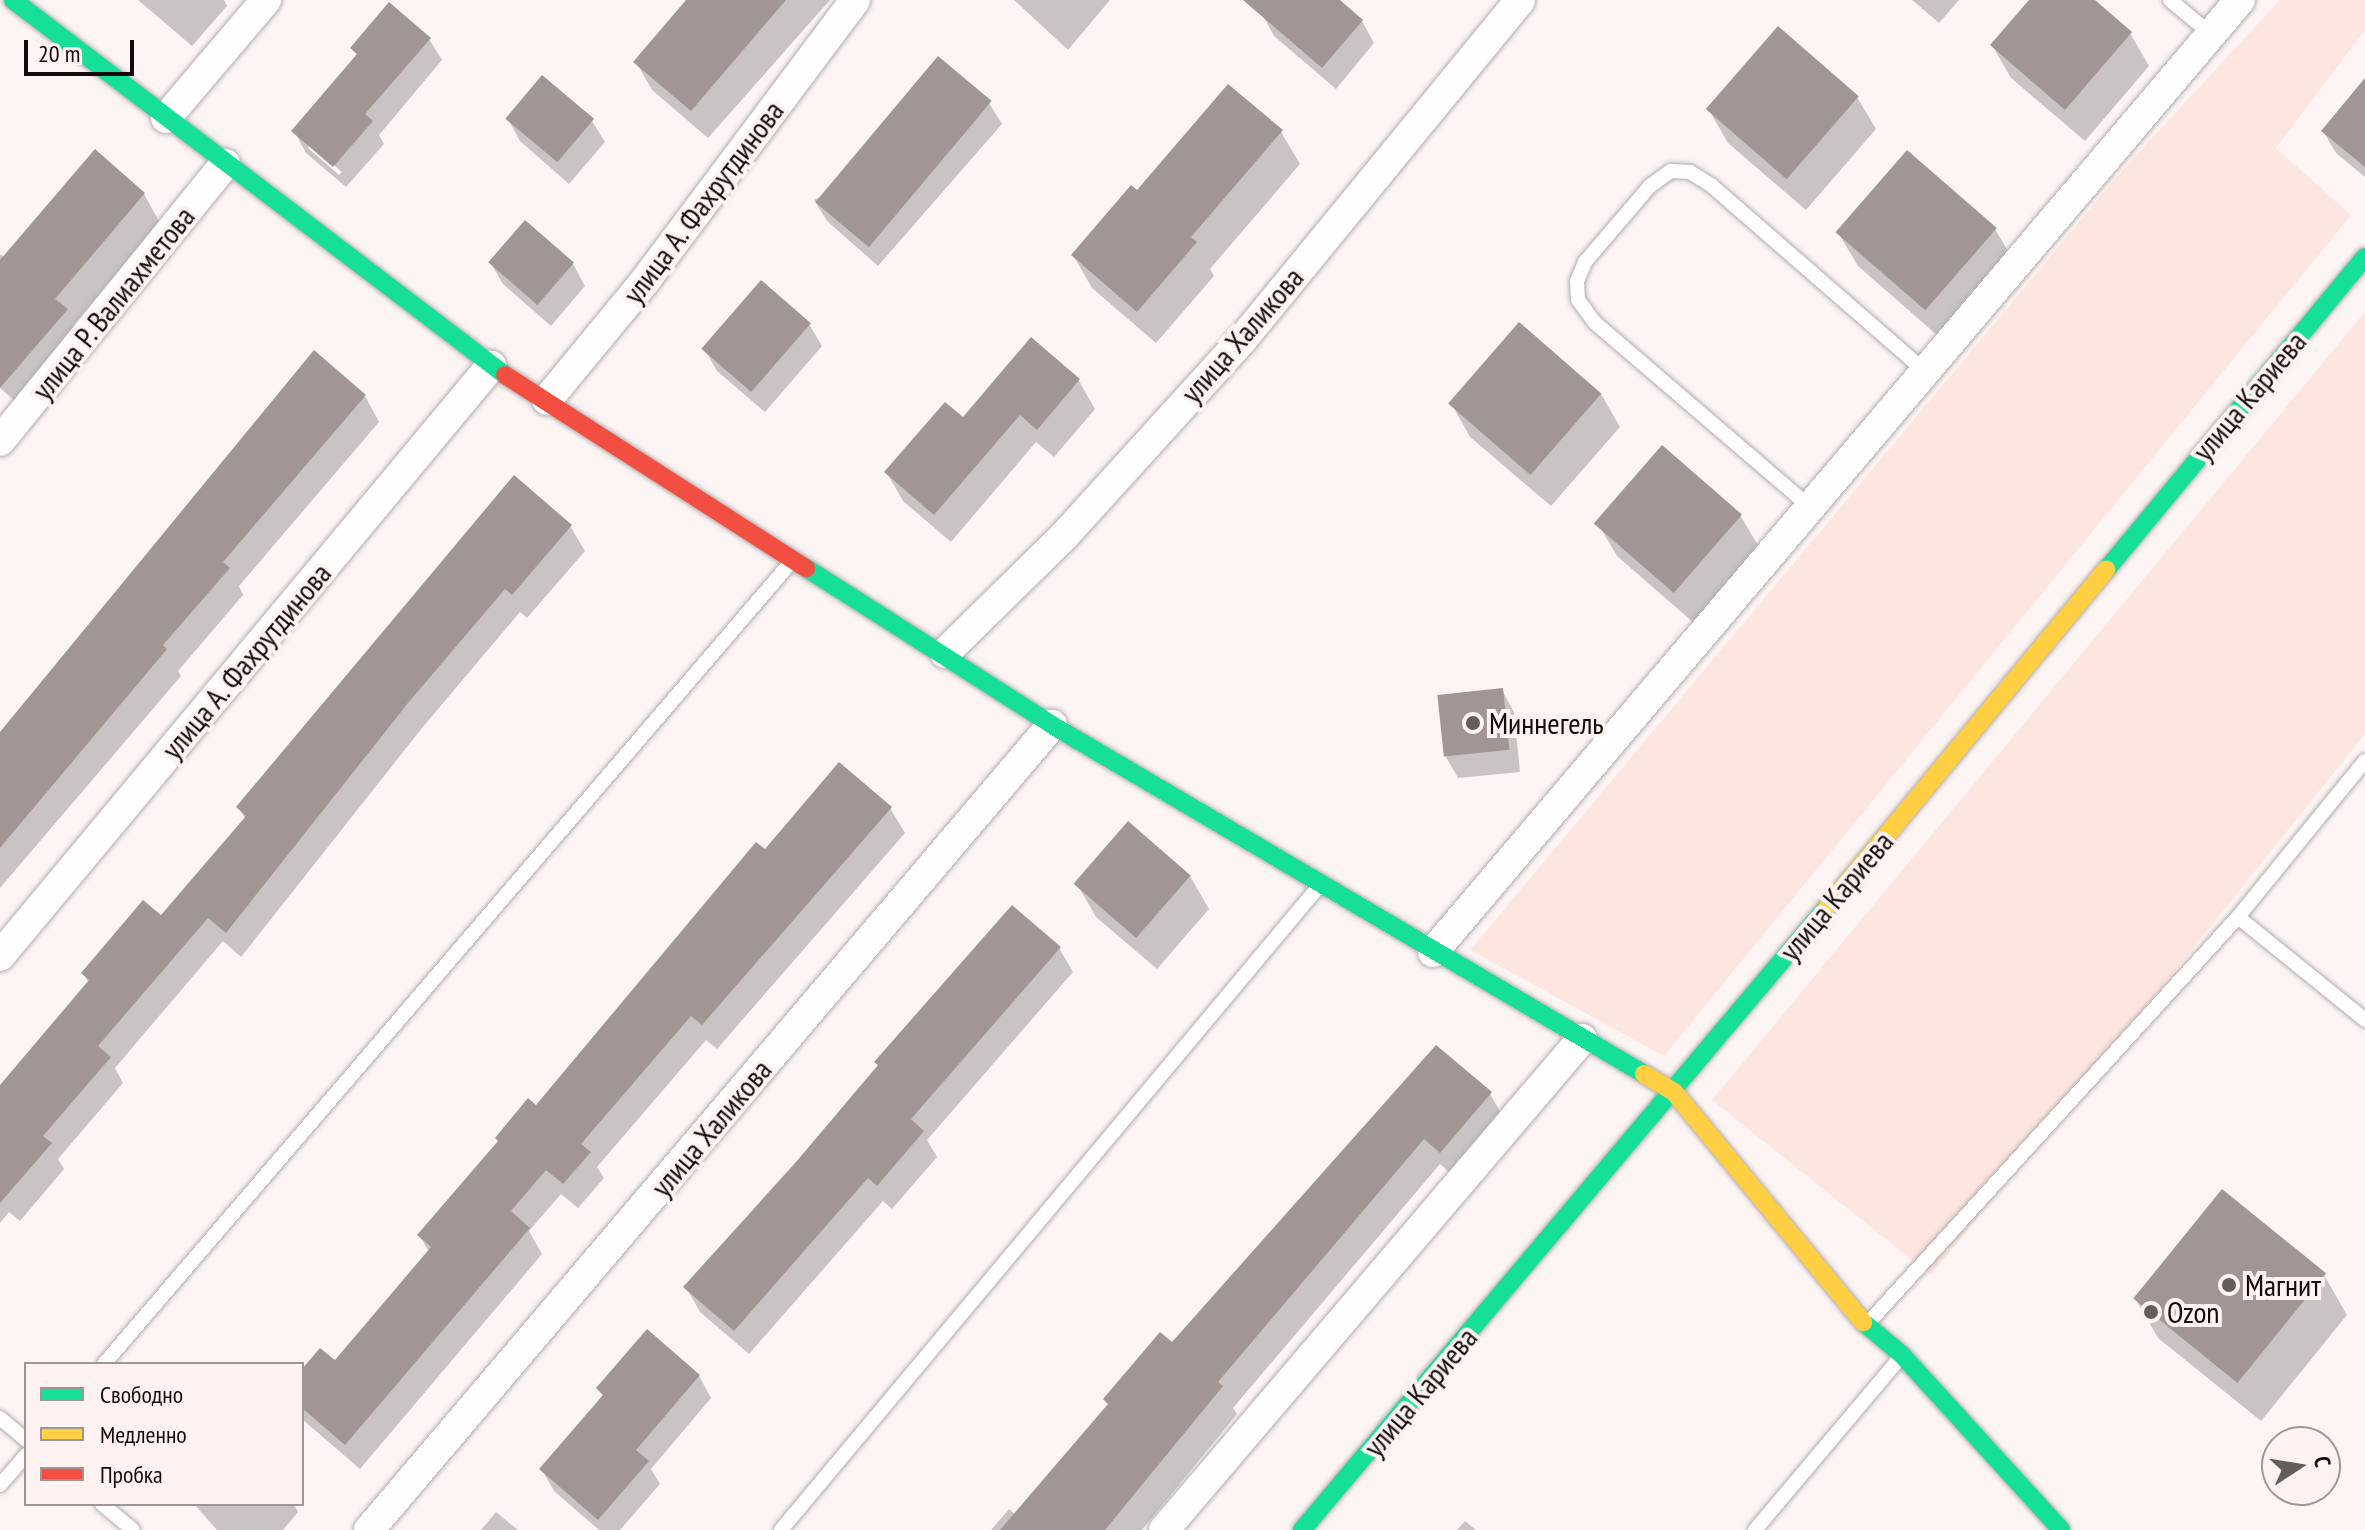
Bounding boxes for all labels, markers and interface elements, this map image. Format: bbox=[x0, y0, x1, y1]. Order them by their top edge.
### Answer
scale bar bbox=[28, 24, 138, 74]
text: 20 m bbox=[38, 38, 80, 69]
street label: улица А. Фахрутдинова bbox=[614, 92, 792, 312]
street label: улица Р. Валиахметова bbox=[23, 198, 203, 408]
street label: улица Халикова bbox=[1173, 260, 1311, 410]
street label: улица Кариева bbox=[2185, 324, 2313, 468]
street label: улица А. Фахрутдинова bbox=[153, 555, 339, 767]
place label: Миннегель bbox=[1489, 705, 1604, 741]
marker: Миннегель bbox=[1464, 714, 1482, 732]
street label: улица Кариева bbox=[1772, 824, 1900, 968]
street label: улица Халикова bbox=[643, 1052, 779, 1204]
place label: Магнит bbox=[2245, 1267, 2321, 1303]
marker: Магнит bbox=[2220, 1276, 2238, 1294]
place label: Ozon bbox=[2167, 1294, 2220, 1330]
marker: Ozon bbox=[2142, 1303, 2160, 1321]
street label: улица Кариева bbox=[1356, 1320, 1484, 1464]
legend bbox=[24, 1362, 304, 1506]
text: Свободно bbox=[100, 1379, 183, 1410]
text: Медленно bbox=[100, 1419, 187, 1450]
north arrow bbox=[2261, 1426, 2341, 1506]
text: С bbox=[2308, 1454, 2337, 1469]
text: Пробка bbox=[100, 1459, 163, 1490]

